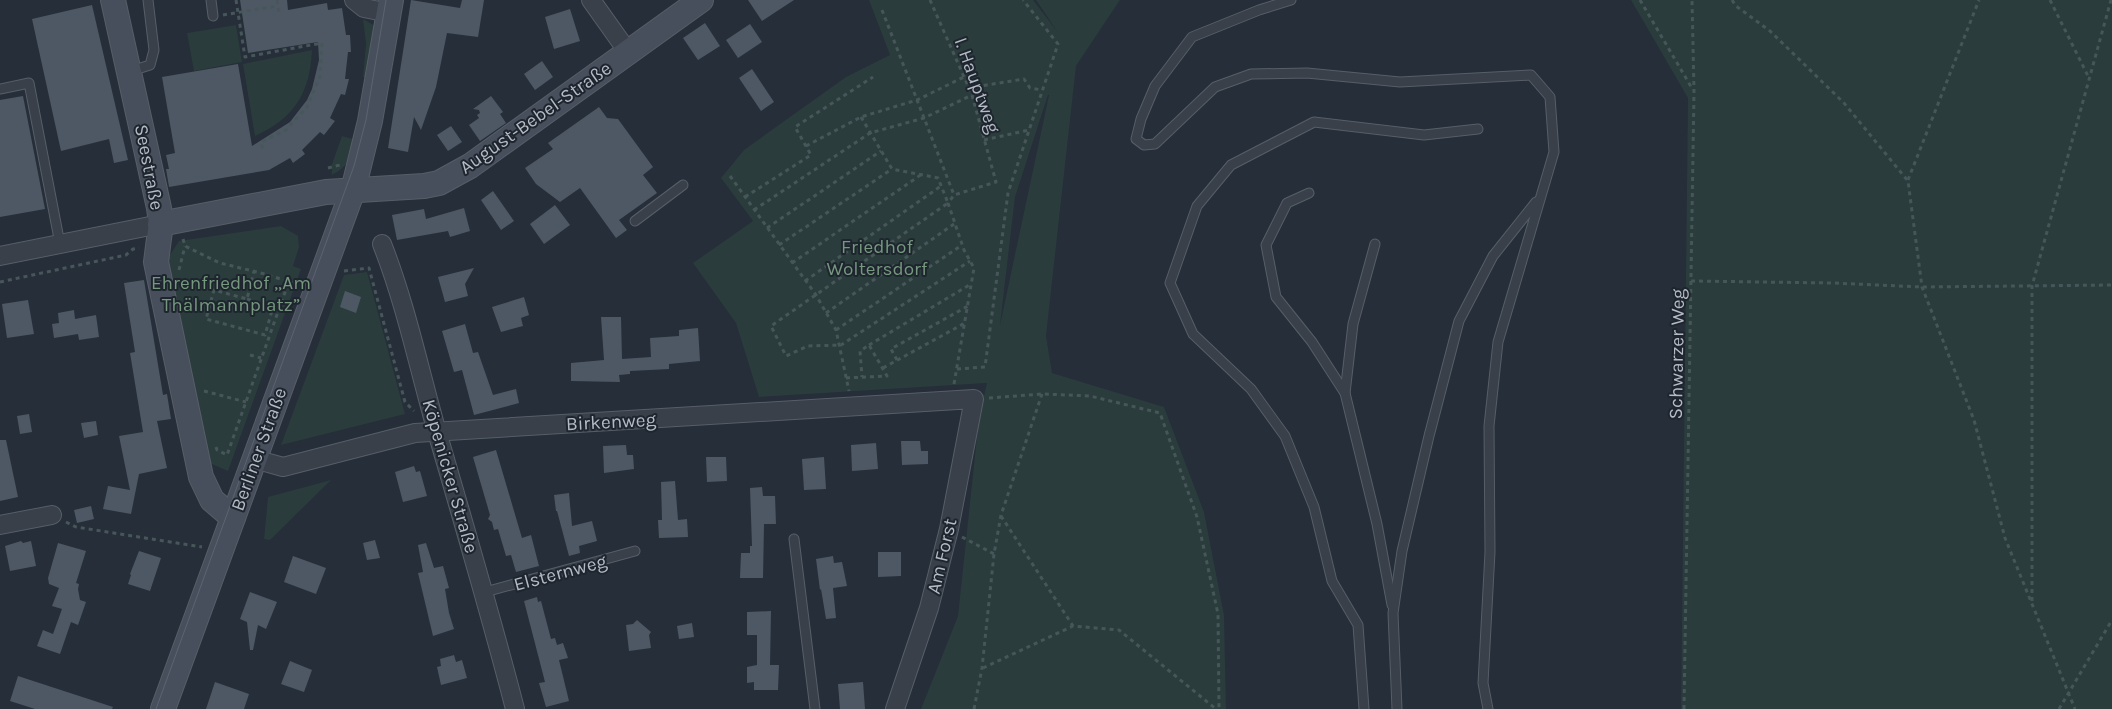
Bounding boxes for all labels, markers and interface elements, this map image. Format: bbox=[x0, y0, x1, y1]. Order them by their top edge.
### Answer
street label: I. Hauptweg bbox=[950, 34, 1005, 137]
street label: August-Bebel-Straße bbox=[455, 57, 616, 179]
street label: Seestraße bbox=[130, 122, 168, 212]
park label: Friedhof Woltersdorf bbox=[827, 236, 928, 280]
park label: Ehrenfriedhof „Am Thälmannplatz” bbox=[151, 272, 311, 316]
street label: Schwarzer Weg bbox=[1665, 288, 1689, 420]
street label: Berliner Straße bbox=[226, 385, 291, 514]
street label: Köpenicker Straße bbox=[418, 397, 483, 556]
street label: Birkenweg bbox=[565, 409, 657, 435]
street label: Am Forst bbox=[923, 516, 961, 596]
street label: Elsternweg bbox=[511, 550, 609, 596]

